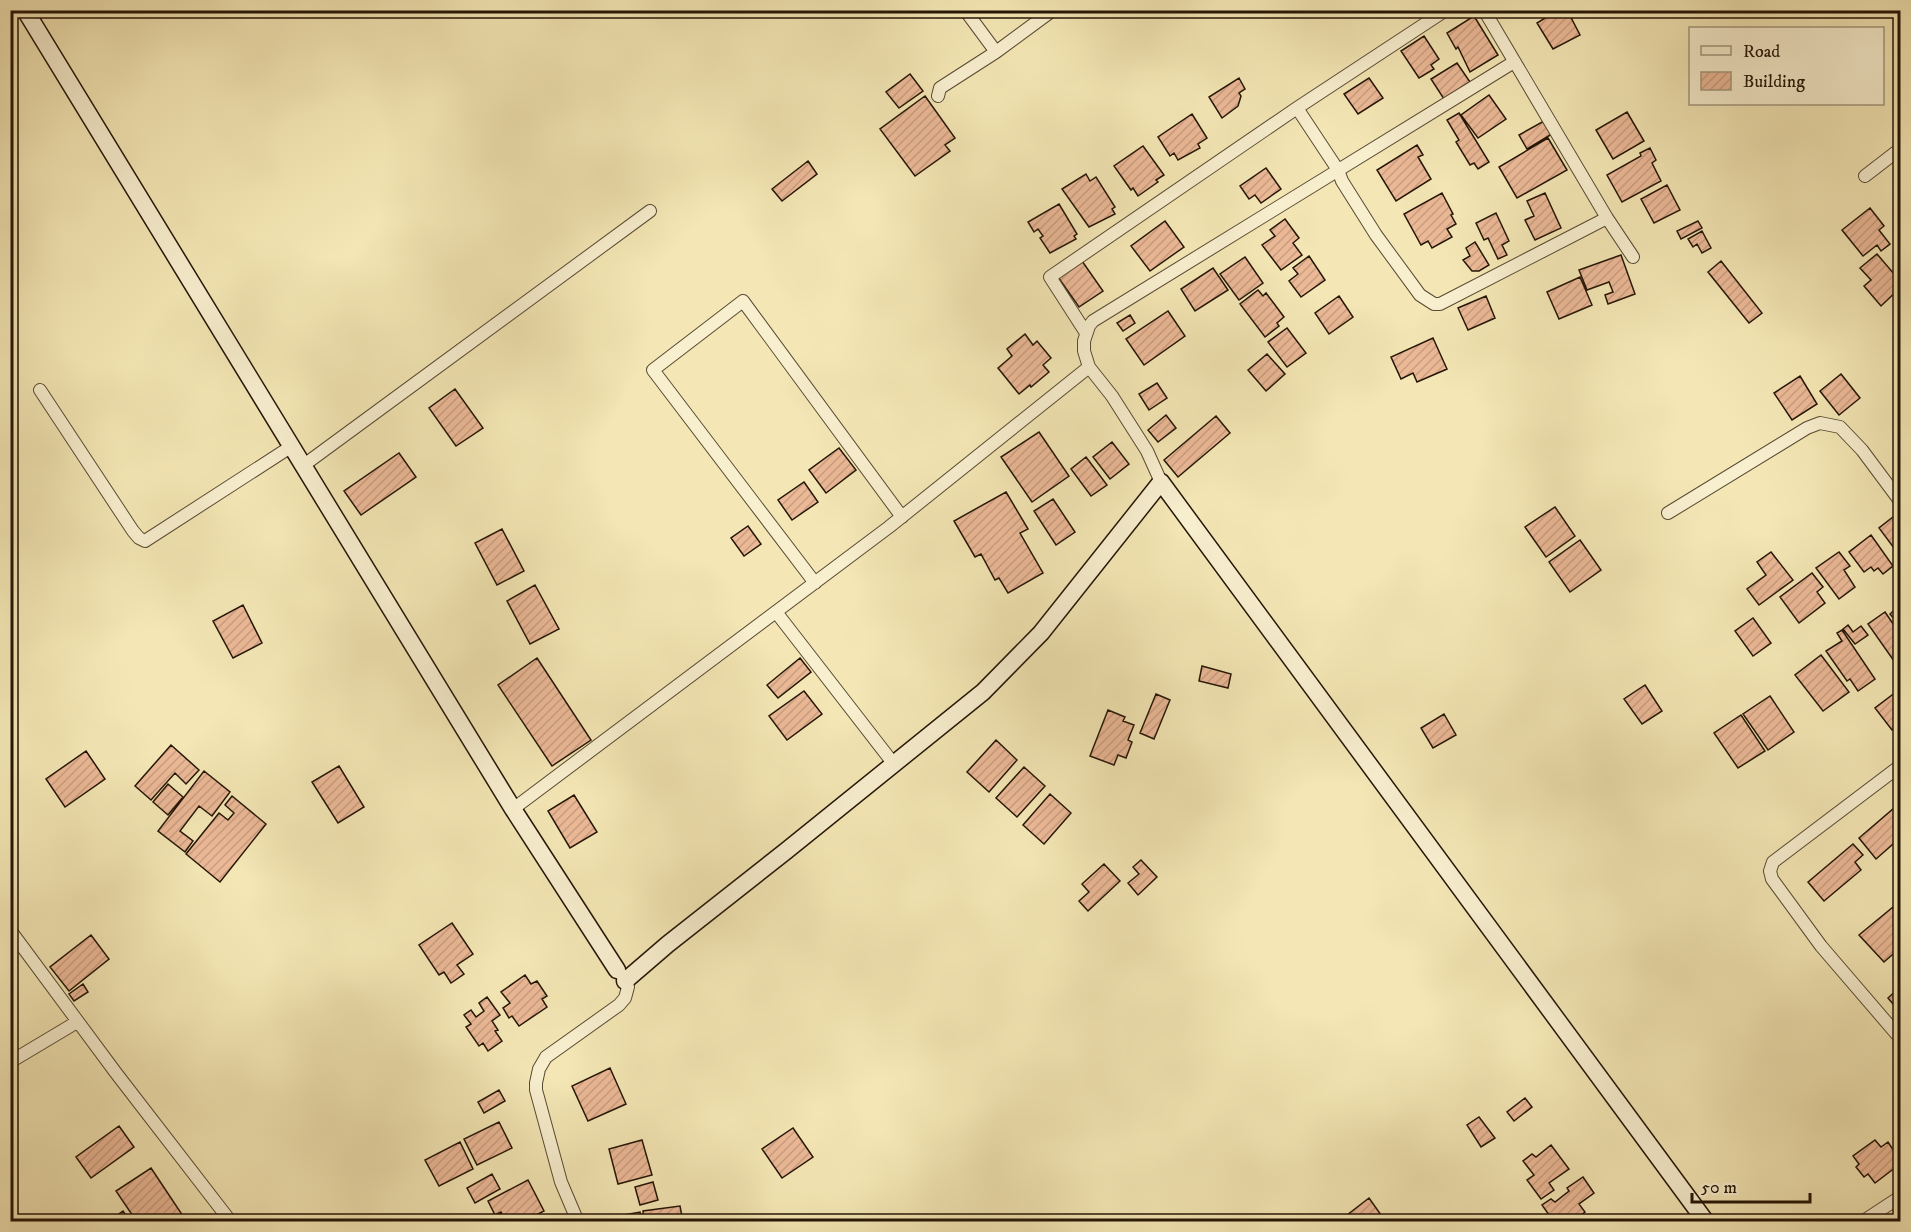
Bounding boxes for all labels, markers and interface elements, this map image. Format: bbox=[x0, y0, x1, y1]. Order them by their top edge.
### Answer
legend bbox=[1689, 27, 1884, 105]
text: Road bbox=[1743, 41, 1780, 63]
text: Building bbox=[1743, 71, 1805, 93]
scale bar bbox=[1692, 1166, 1810, 1204]
text: 50 m bbox=[1701, 1177, 1737, 1199]

